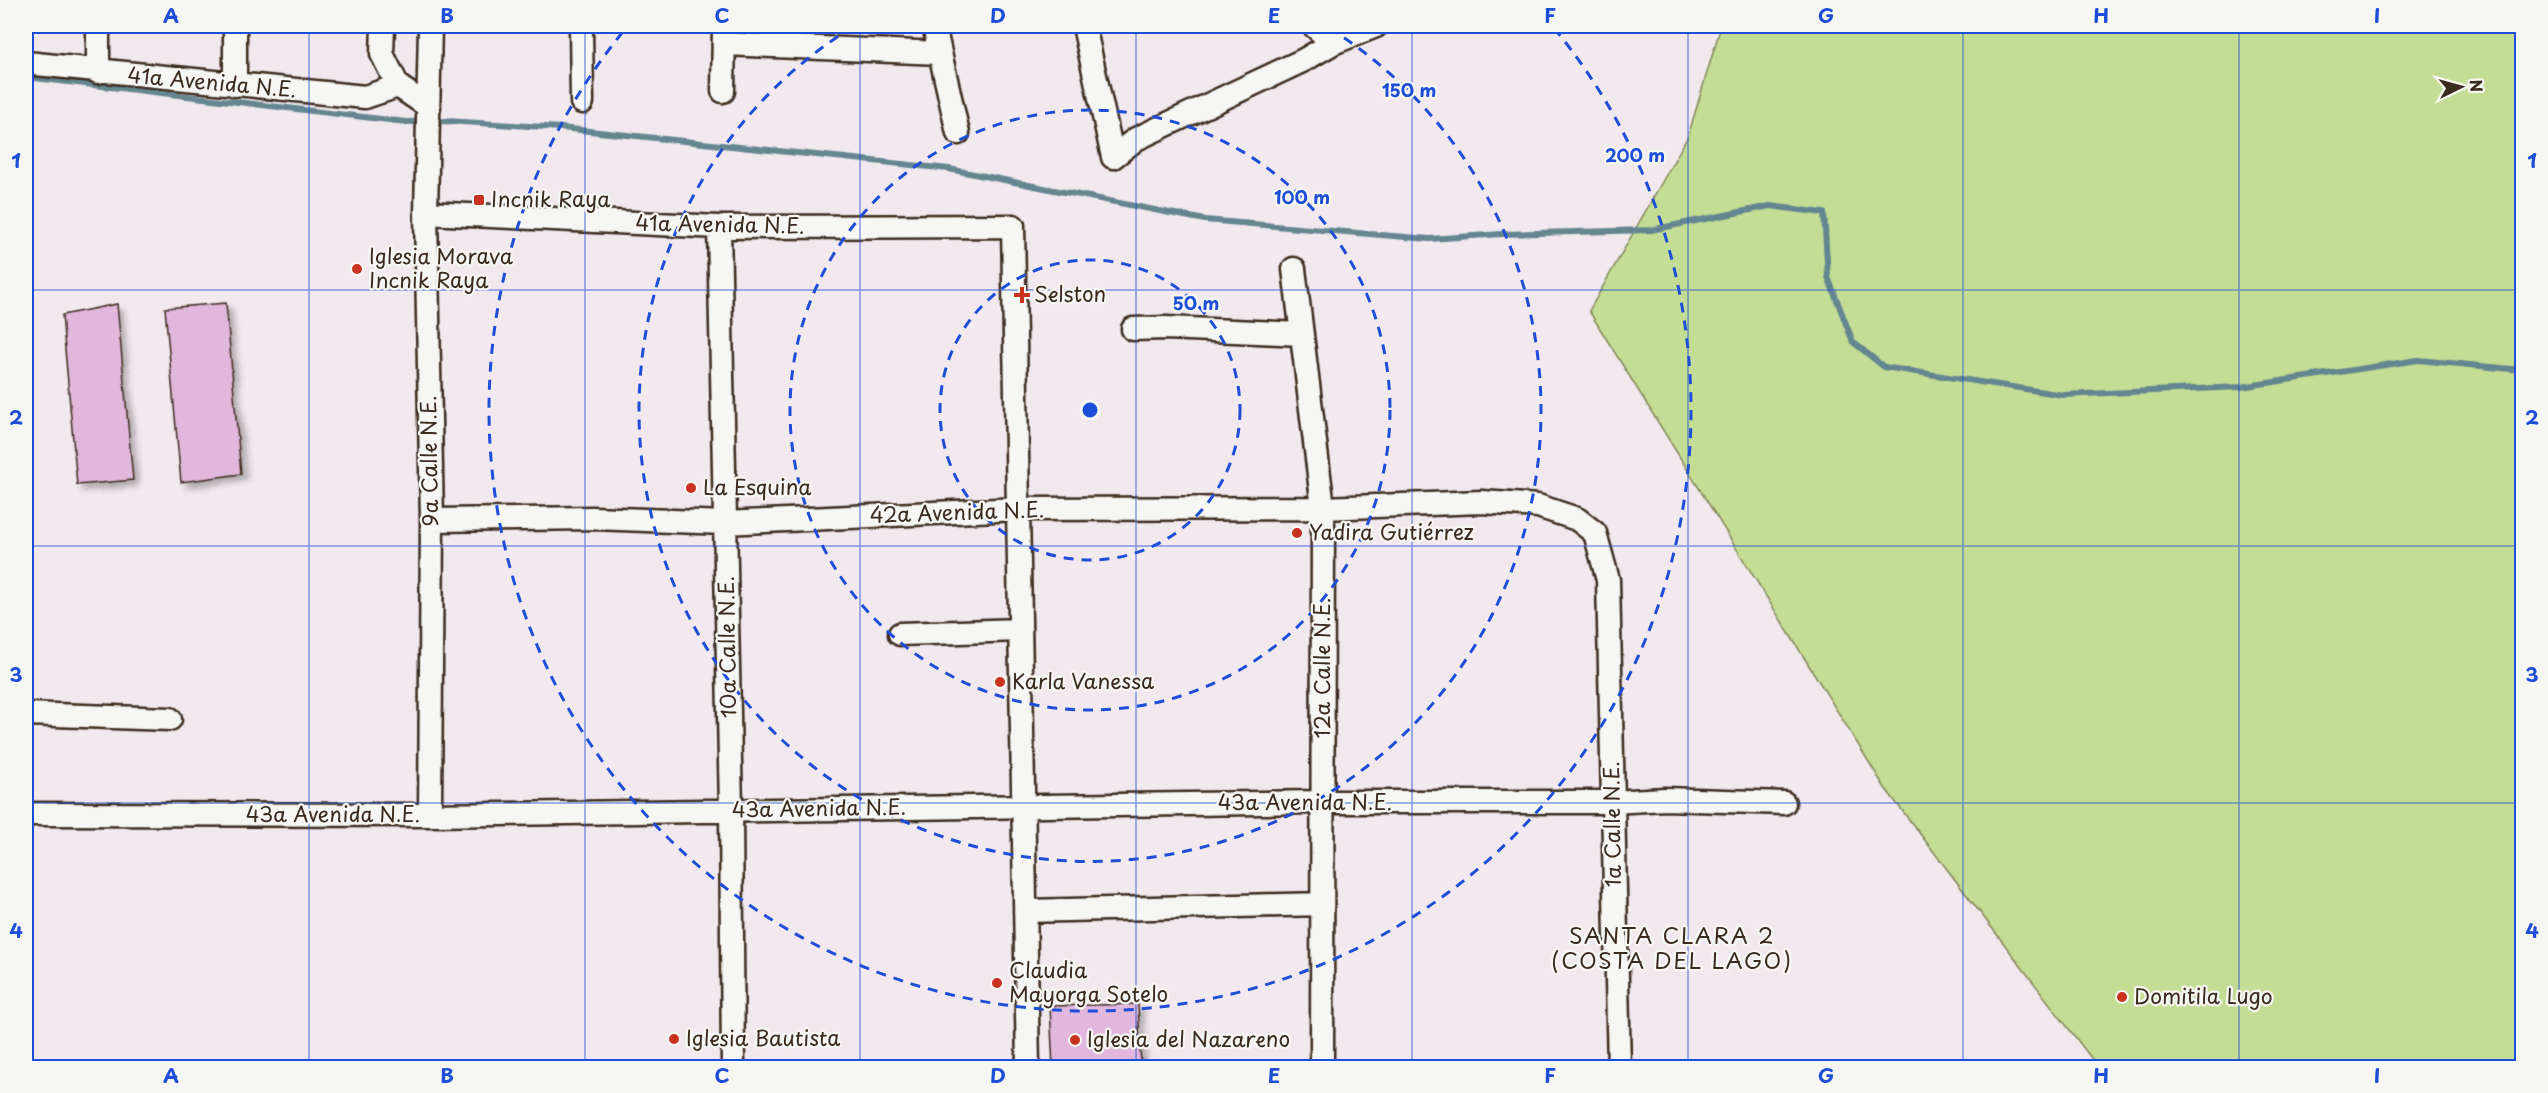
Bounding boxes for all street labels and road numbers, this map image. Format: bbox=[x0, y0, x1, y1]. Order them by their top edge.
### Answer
street label: 41a Avenida N.E. bbox=[126, 58, 298, 104]
street label: 41a Avenida N.E. bbox=[635, 206, 805, 240]
street label: 9a Calle N.E. bbox=[411, 395, 445, 527]
street label: 42a Avenida N.E. bbox=[869, 492, 1045, 530]
street label: 10a Calle N.E. bbox=[709, 576, 743, 718]
street label: 12a Calle N.E. bbox=[1305, 598, 1337, 738]
street label: 1a Calle N.E. bbox=[1594, 761, 1628, 887]
street label: 43a Avenida N.E. bbox=[1218, 785, 1392, 817]
street label: 43a Avenida N.E. bbox=[731, 789, 906, 825]
street label: 43a Avenida N.E. bbox=[246, 797, 420, 829]

